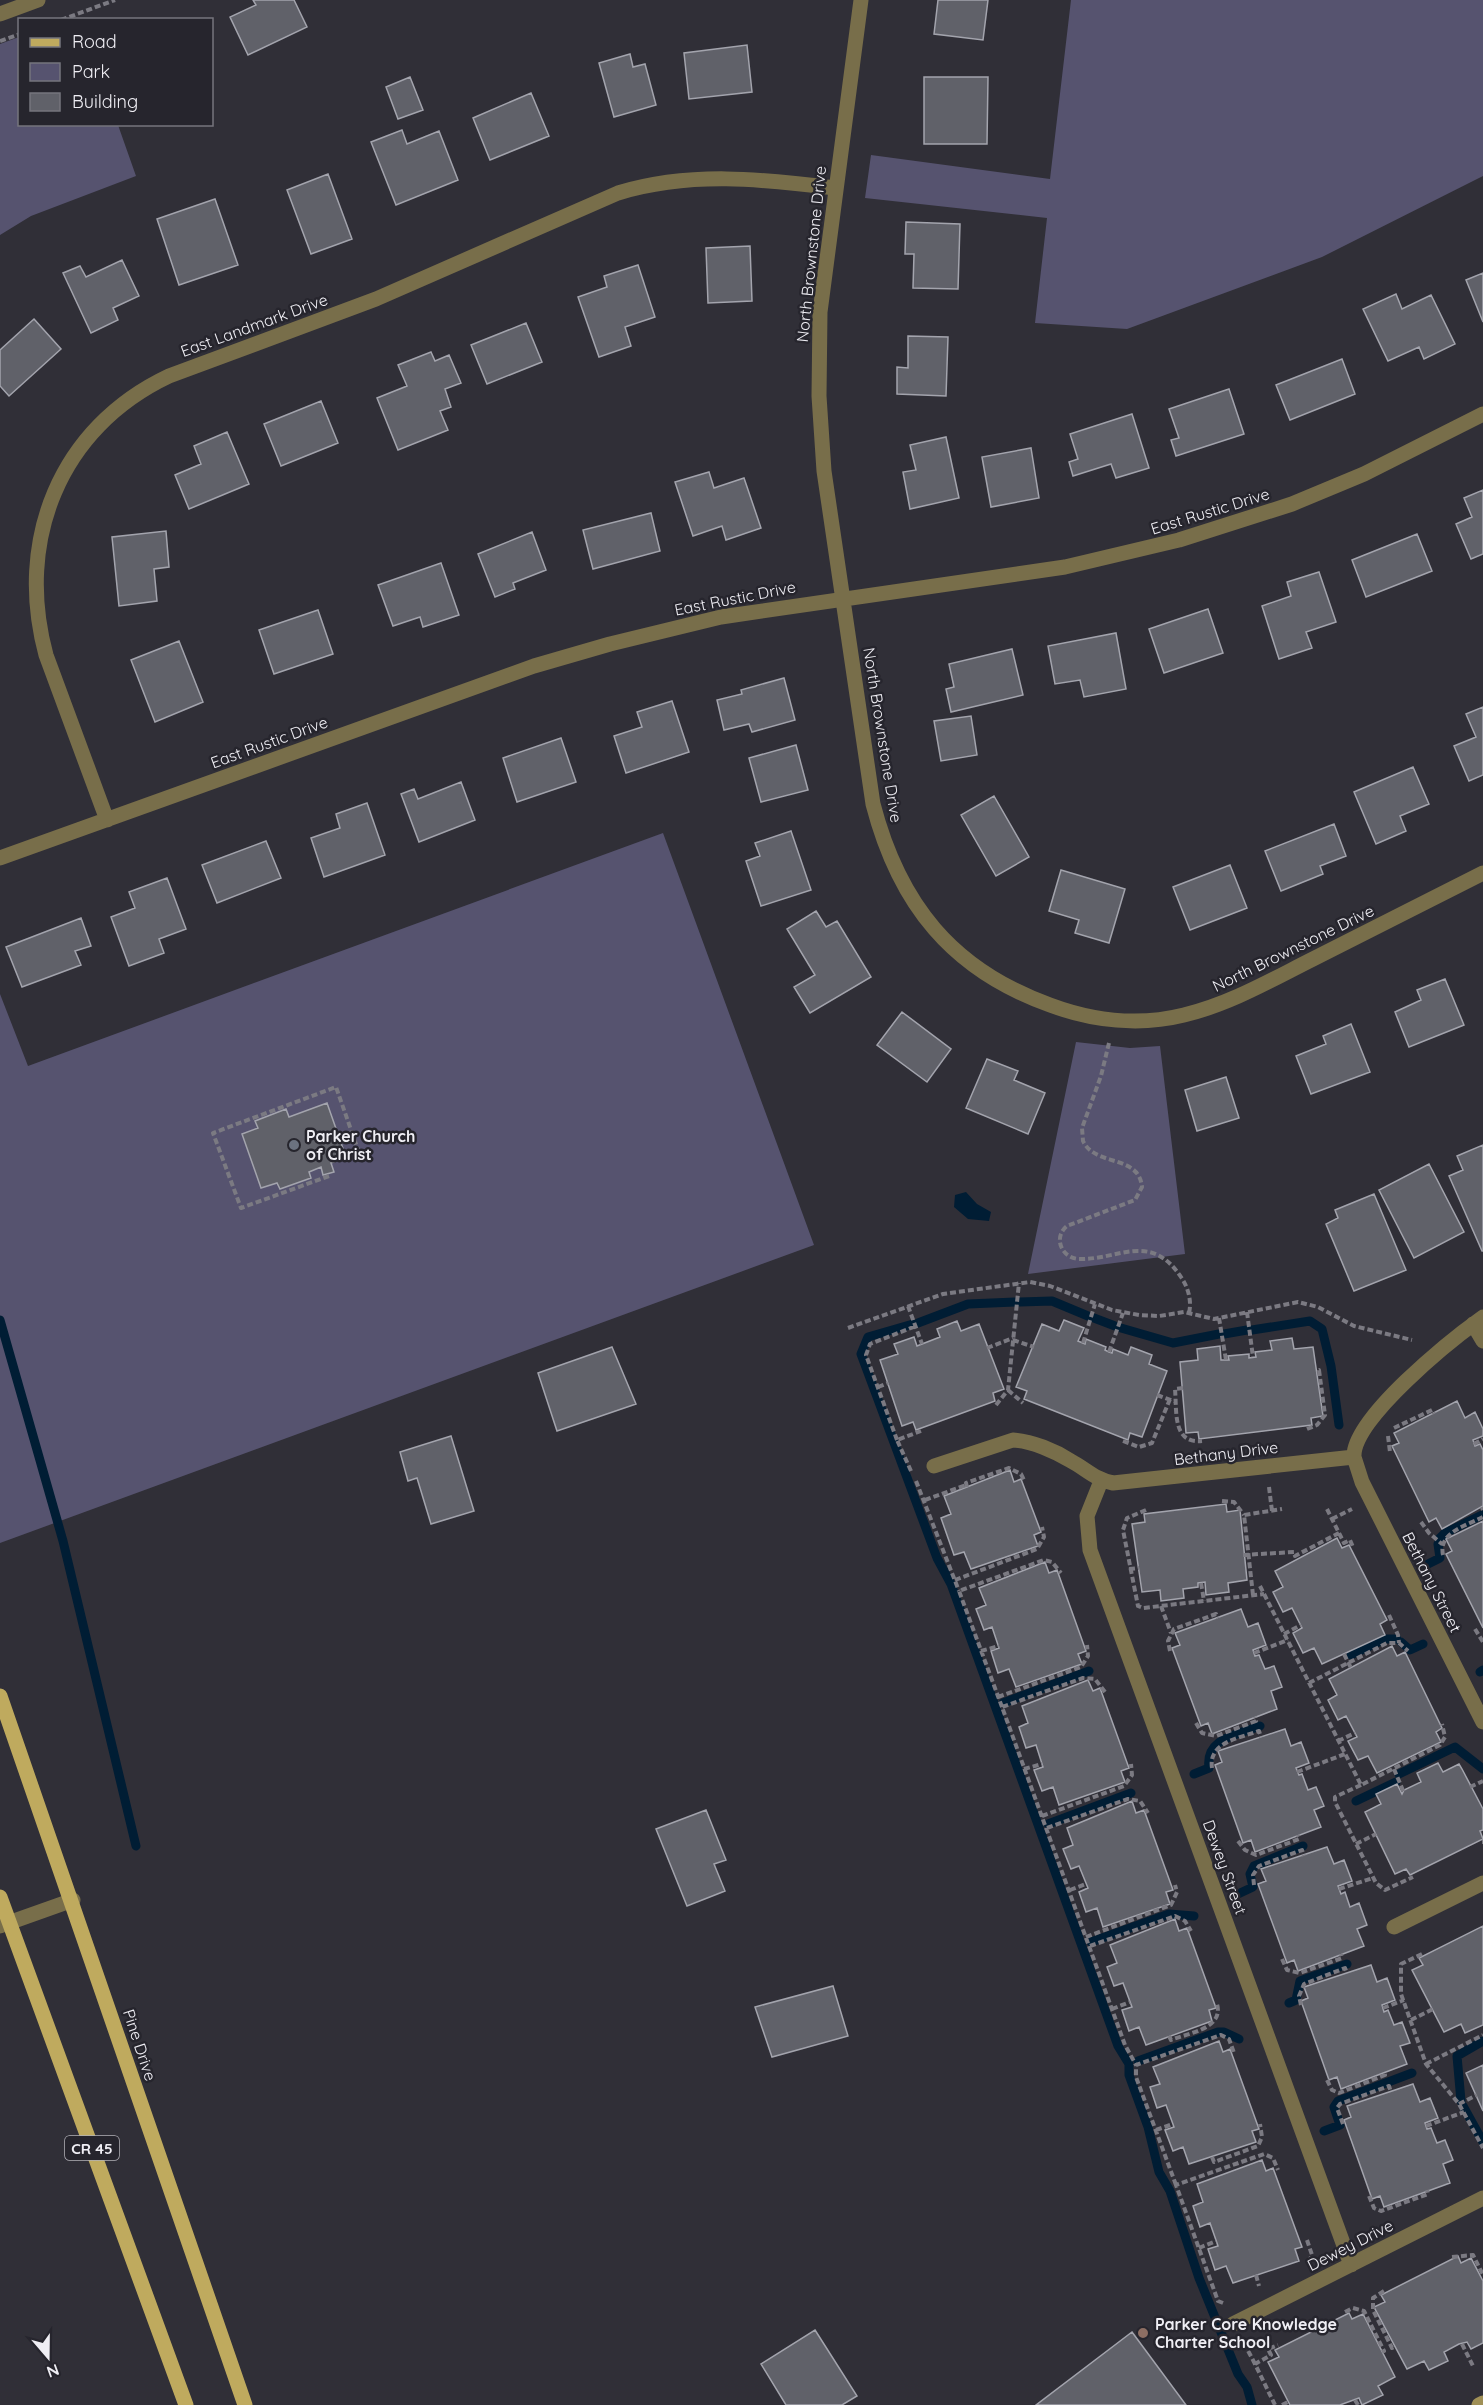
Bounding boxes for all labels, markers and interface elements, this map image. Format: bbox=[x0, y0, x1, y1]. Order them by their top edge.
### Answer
legend bbox=[18, 18, 213, 126]
text: Road bbox=[72, 30, 117, 53]
text: Park bbox=[72, 60, 110, 83]
text: Building bbox=[72, 90, 138, 113]
street label: North Brownstone Drive bbox=[792, 165, 830, 343]
street label: East Landmark Drive bbox=[178, 289, 330, 361]
street label: East Rustic Drive bbox=[1148, 483, 1272, 539]
street label: East Rustic Drive bbox=[673, 576, 797, 620]
street label: North Brownstone Drive bbox=[859, 646, 907, 824]
street label: East Rustic Drive bbox=[208, 712, 330, 772]
street label: North Brownstone Drive bbox=[1209, 900, 1377, 996]
place label: Parker Church of Christ bbox=[306, 1126, 415, 1164]
marker: Parker Church of Christ bbox=[287, 1138, 301, 1152]
street label: Bethany Drive bbox=[1173, 1437, 1279, 1469]
street label: Bethany Street bbox=[1398, 1528, 1466, 1636]
street label: Dewey Street bbox=[1199, 1817, 1251, 1917]
street label: Pine Drive bbox=[119, 2007, 161, 2083]
road number: CR 45 bbox=[65, 2136, 119, 2160]
street label: Dewey Drive bbox=[1304, 2215, 1396, 2275]
place label: Parker Core Knowledge Charter School bbox=[1155, 2314, 1337, 2352]
marker: Parker Core Knowledge Charter School bbox=[1136, 2326, 1150, 2340]
north arrow bbox=[18, 2327, 78, 2387]
text: N bbox=[44, 2360, 62, 2383]

